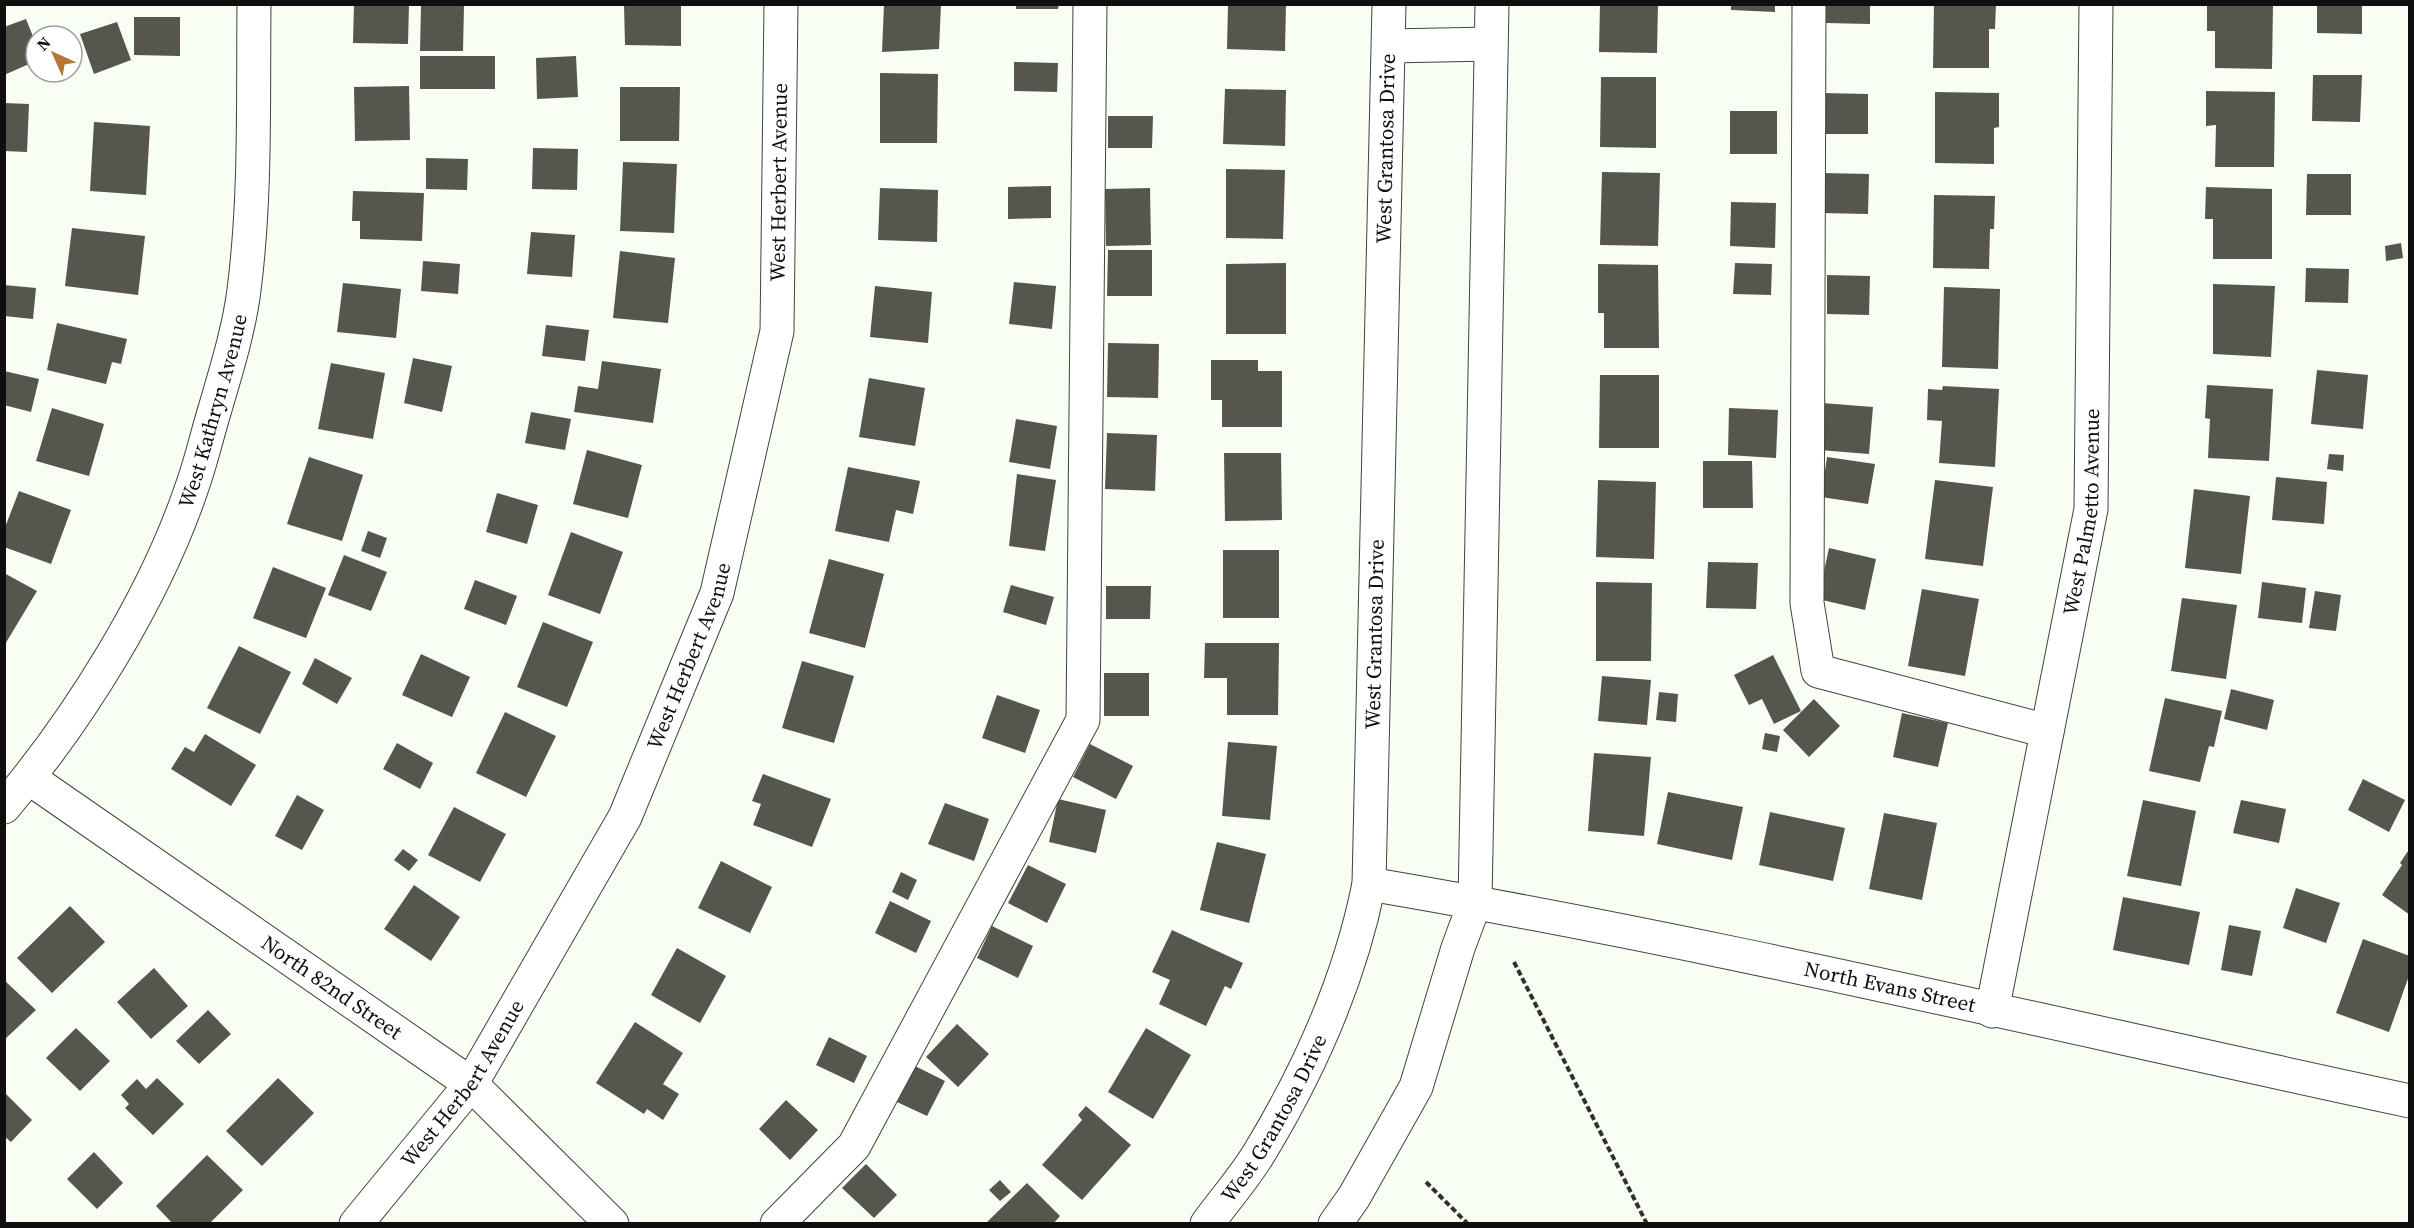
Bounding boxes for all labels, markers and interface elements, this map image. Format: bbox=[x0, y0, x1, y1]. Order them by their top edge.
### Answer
north arrow bbox=[24, 24, 84, 84]
text: N bbox=[31, 31, 56, 55]
street label: West Grantosa Drive bbox=[1369, 53, 1402, 244]
street label: West Herbert Avenue bbox=[763, 83, 794, 282]
street label: West Kathryn Avenue bbox=[171, 311, 254, 512]
street label: West Palmetto Avenue bbox=[2055, 408, 2106, 618]
street label: West Grantosa Drive bbox=[1358, 539, 1391, 730]
street label: West Herbert Avenue bbox=[639, 560, 738, 754]
street label: North 82nd Street bbox=[256, 928, 408, 1046]
street label: North Evans Street bbox=[1802, 954, 1979, 1019]
street label: West Herbert Avenue bbox=[394, 994, 531, 1173]
street label: West Grantosa Drive bbox=[1214, 1029, 1334, 1208]

